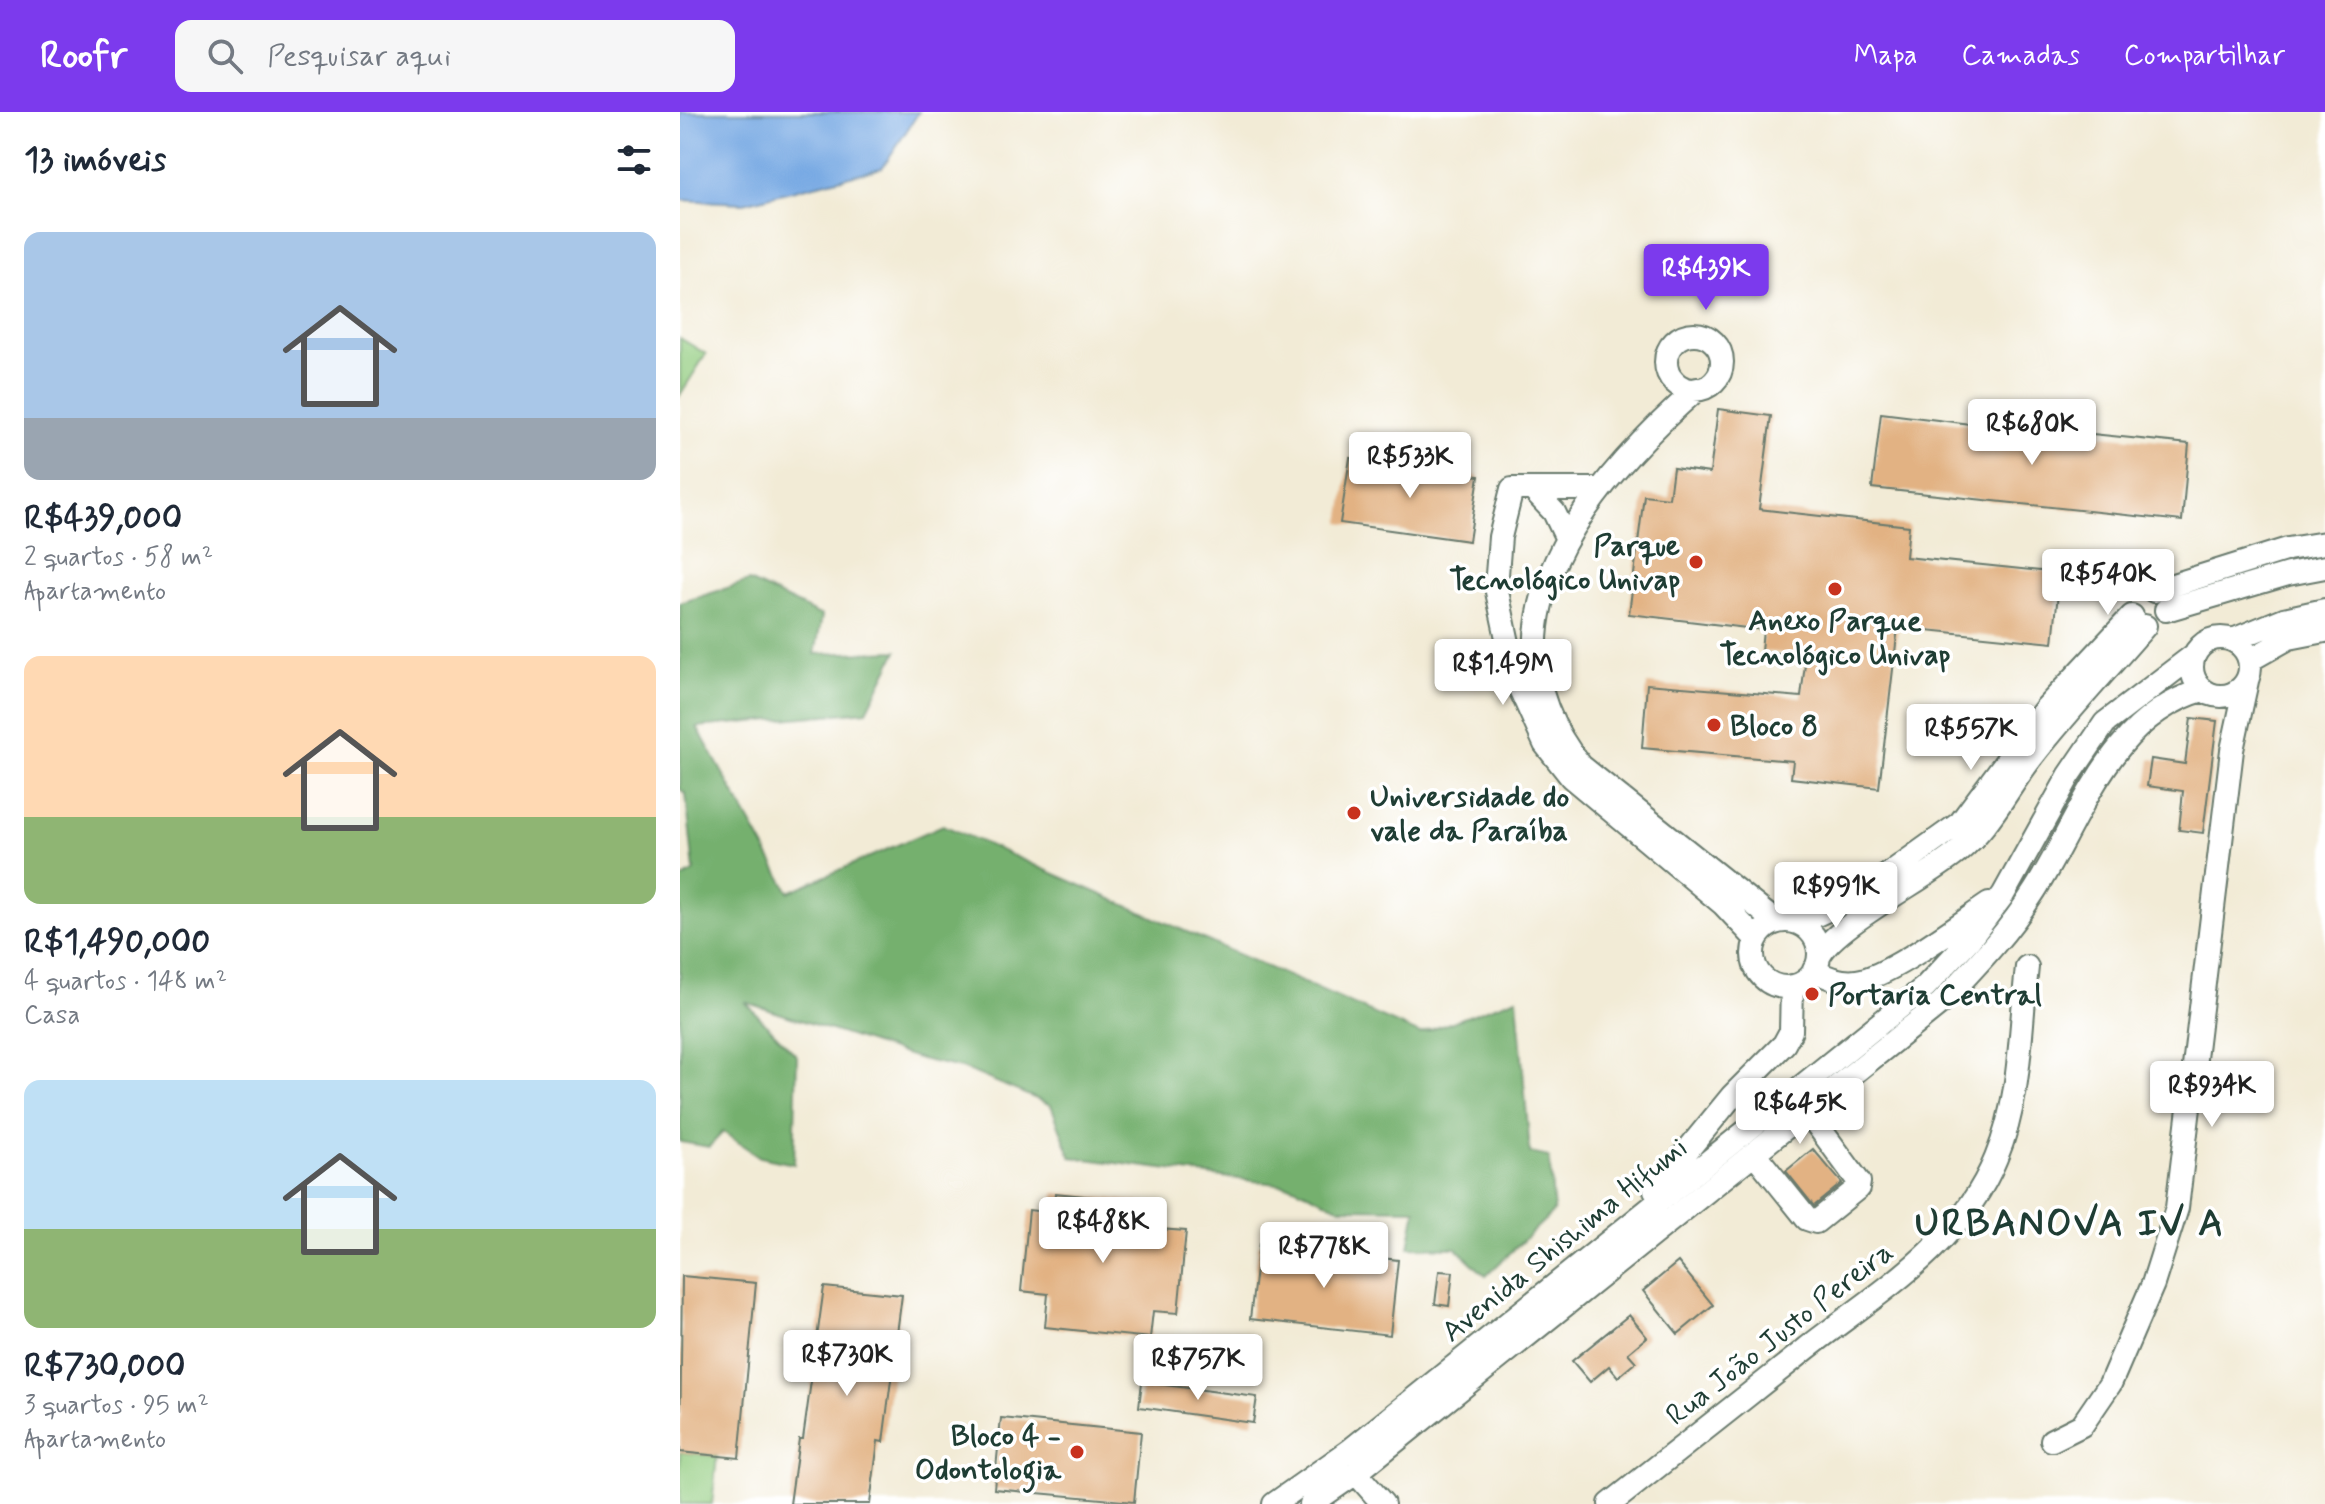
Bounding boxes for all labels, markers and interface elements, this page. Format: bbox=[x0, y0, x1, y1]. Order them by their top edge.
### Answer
search box bbox=[175, 20, 735, 92]
text: Roofr bbox=[40, 32, 127, 81]
icon: search bbox=[203, 34, 247, 78]
text: Pesquisar aqui bbox=[267, 37, 451, 76]
text: Mapa bbox=[1854, 38, 1917, 75]
text: Camadas bbox=[1961, 38, 2080, 75]
text: Compartilhar bbox=[2124, 38, 2285, 75]
text: 13 imóveis bbox=[24, 138, 166, 183]
icon: filters bbox=[612, 138, 656, 182]
pin: R$439K bbox=[1641, 244, 1771, 312]
text: R$439K bbox=[1662, 253, 1750, 287]
icon: home bbox=[268, 284, 412, 428]
pin: R$680K bbox=[1967, 399, 2097, 467]
text: R$680K bbox=[1986, 408, 2078, 442]
pin: R$533K bbox=[1345, 432, 1475, 500]
text: R$533K bbox=[1367, 441, 1453, 475]
text: R$439,000 bbox=[24, 496, 182, 541]
place label: Parque Tecnológico Univap bbox=[1449, 527, 1680, 601]
text: 2 quartos · 58 m² bbox=[24, 541, 213, 575]
pin: R$540K bbox=[2043, 549, 2173, 617]
marker: Parque Tecnológico Univap bbox=[1687, 553, 1705, 571]
text: R$540K bbox=[2060, 558, 2156, 592]
text: Apartamento bbox=[24, 575, 166, 609]
marker: Anexo Parque Tecnológico Univap bbox=[1826, 580, 1844, 598]
place label: Anexo Parque Tecnológico Univap bbox=[1720, 602, 1951, 676]
pin: R$1.49M bbox=[1429, 639, 1577, 707]
text: R$1.49M bbox=[1453, 648, 1553, 682]
pin: R$557K bbox=[1906, 704, 2036, 772]
place label: Bloco 8 bbox=[1730, 707, 1818, 746]
icon: home bbox=[268, 708, 412, 852]
text: R$557K bbox=[1925, 713, 2017, 747]
marker: Bloco 8 bbox=[1705, 716, 1723, 734]
place label: Universidade do vale da Paraíba bbox=[1370, 778, 1570, 851]
marker: Universidade do vale da Paraíba bbox=[1345, 804, 1363, 822]
pin: R$991K bbox=[1771, 862, 1901, 930]
text: R$991K bbox=[1792, 871, 1880, 905]
text: R$1,490,000 bbox=[24, 920, 210, 965]
text: 4 quartos · 148 m² bbox=[24, 965, 227, 999]
place label: Portaria Central bbox=[1828, 976, 2042, 1015]
marker: Portaria Central bbox=[1803, 985, 1821, 1003]
text: Casa bbox=[24, 999, 80, 1033]
pin: R$934K bbox=[2147, 1061, 2277, 1129]
text: R$934K bbox=[2168, 1070, 2256, 1104]
pin: R$645K bbox=[1735, 1078, 1865, 1146]
text: R$645K bbox=[1754, 1087, 1846, 1121]
street label: Avenida Shishima Hifumi bbox=[1434, 1129, 1696, 1352]
icon: home bbox=[268, 1132, 412, 1276]
pin: R$488K bbox=[1038, 1197, 1168, 1265]
district label: URBANOVA IV A bbox=[1915, 1200, 2225, 1249]
text: R$488K bbox=[1057, 1206, 1149, 1240]
pin: R$778K bbox=[1259, 1222, 1389, 1290]
text: R$778K bbox=[1278, 1231, 1370, 1265]
street label: Rua João Justo Pereira bbox=[1658, 1233, 1902, 1435]
pin: R$730K bbox=[782, 1330, 912, 1398]
pin: R$757K bbox=[1133, 1334, 1263, 1402]
text: R$730K bbox=[801, 1339, 893, 1373]
text: R$757K bbox=[1152, 1343, 1244, 1377]
text: R$730,000 bbox=[24, 1344, 186, 1389]
text: 3 quartos · 95 m² bbox=[24, 1389, 209, 1423]
place label: Bloco 4 - Odontologia bbox=[915, 1417, 1062, 1494]
text: Apartamento bbox=[24, 1423, 166, 1457]
marker: Bloco 4 - Odontologia bbox=[1068, 1443, 1086, 1461]

